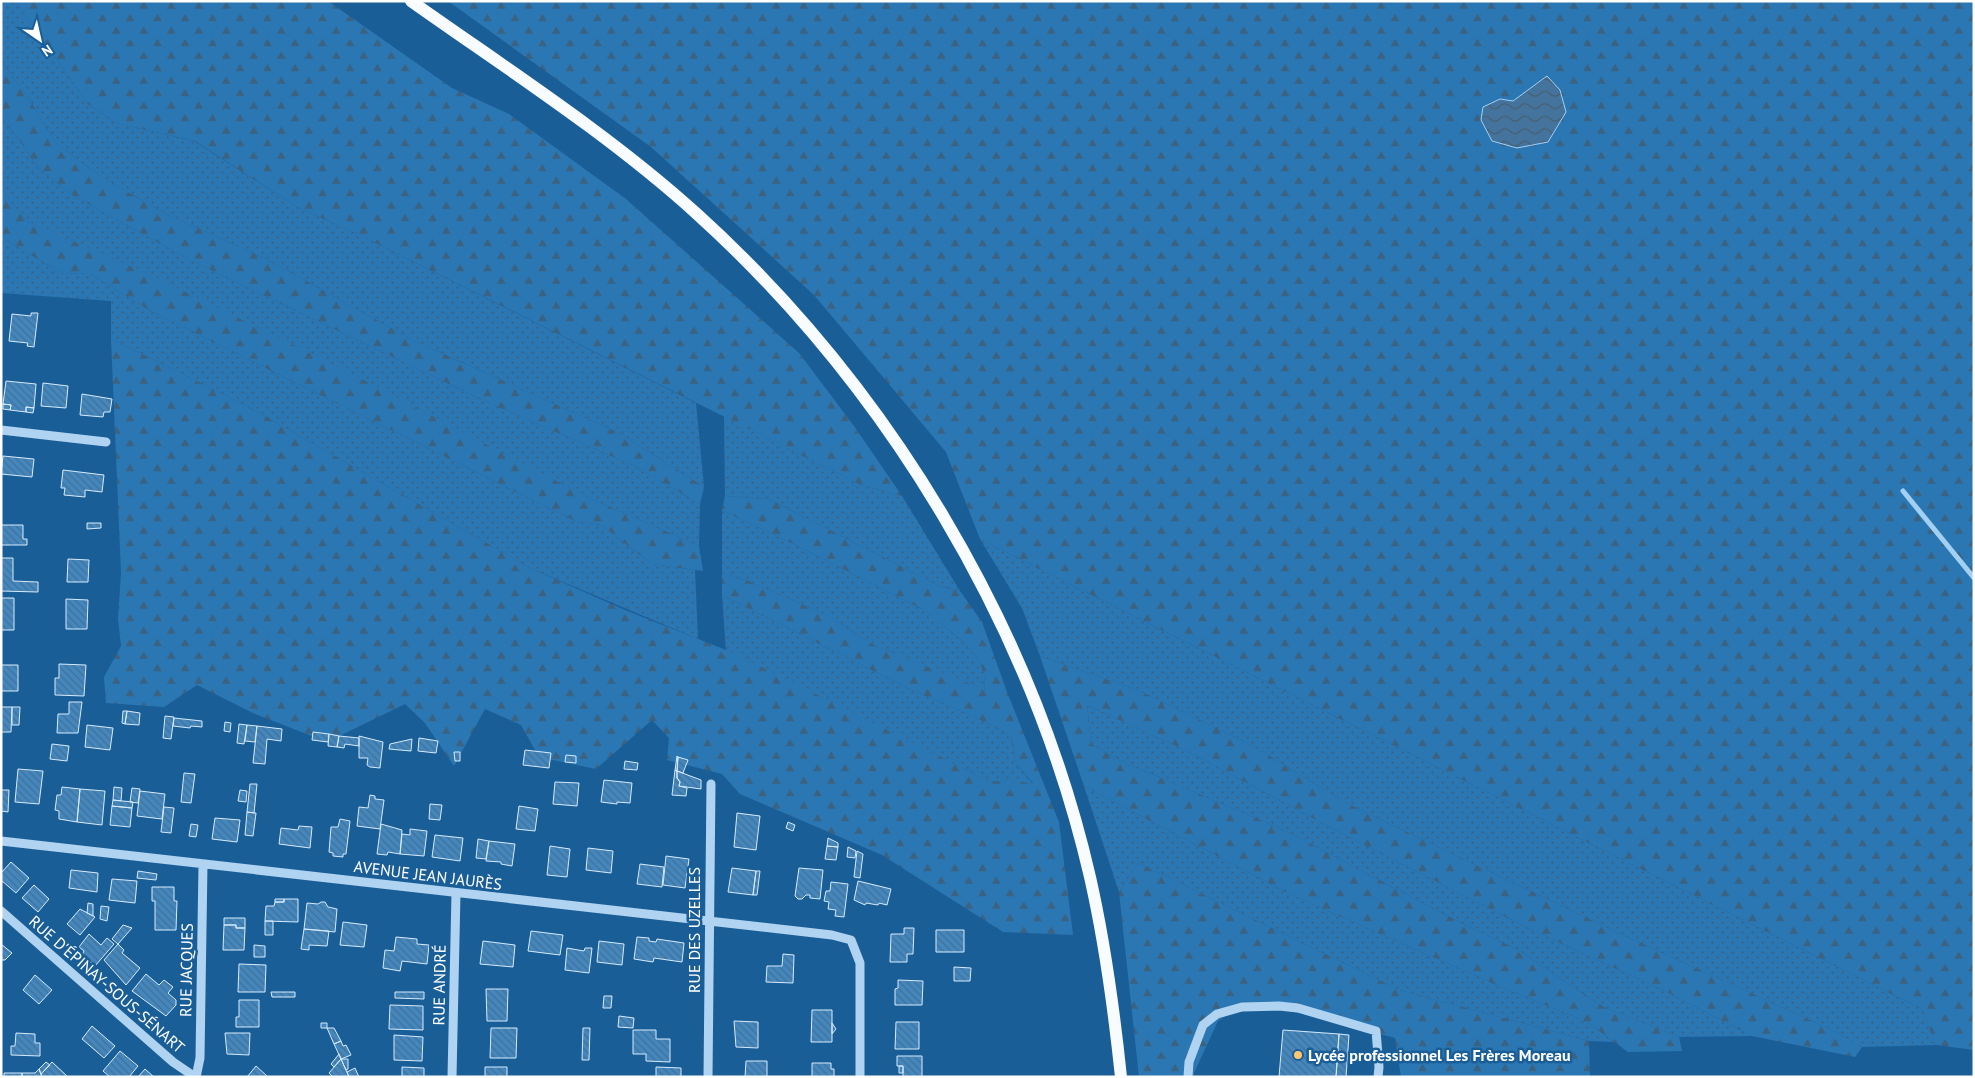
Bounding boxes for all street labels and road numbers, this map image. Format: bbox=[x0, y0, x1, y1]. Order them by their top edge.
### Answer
street label: AVENUE JEAN JAURÈS bbox=[353, 856, 503, 894]
street label: RUE DES UZELLES bbox=[684, 867, 704, 993]
street label: RUE D'ÉPINAY-SOUS-SÉNART bbox=[25, 911, 189, 1057]
street label: RUE JACQUES bbox=[175, 923, 197, 1017]
street label: RUE ANDRÉ bbox=[428, 944, 450, 1026]

